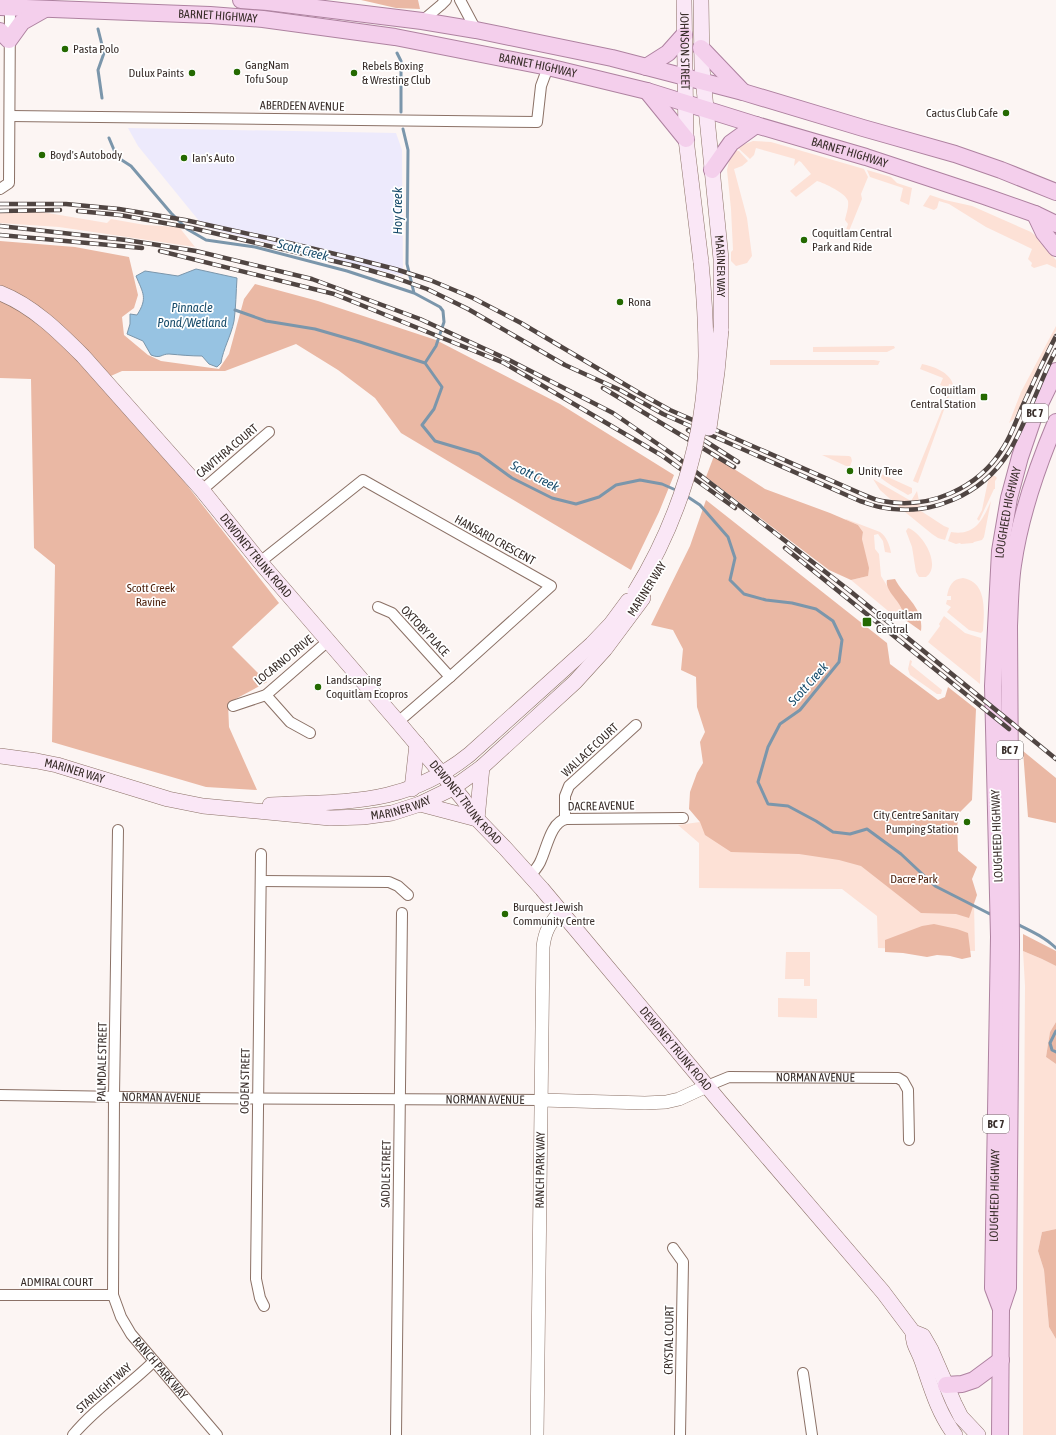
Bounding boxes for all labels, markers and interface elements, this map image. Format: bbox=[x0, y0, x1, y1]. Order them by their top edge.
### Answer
street label: BARNET HIGHWAY bbox=[178, 7, 259, 26]
street label: JOHNSON STREET bbox=[677, 12, 692, 91]
place label: Pasta Polo bbox=[73, 42, 120, 56]
marker: Pasta Polo bbox=[60, 44, 70, 54]
street label: BARNET HIGHWAY bbox=[498, 50, 579, 81]
place label: GangNam Tofu Soup bbox=[245, 58, 289, 86]
place label: Rebels Boxing & Wresting Club bbox=[362, 59, 431, 87]
place label: Dulux Paints bbox=[129, 66, 184, 80]
marker: GangNam Tofu Soup bbox=[232, 67, 242, 77]
marker: Dulux Paints bbox=[187, 68, 197, 78]
marker: Rebels Boxing & Wresting Club bbox=[349, 68, 359, 78]
street label: ABERDEEN AVENUE bbox=[260, 98, 344, 114]
place label: Cactus Club Cafe bbox=[926, 106, 998, 120]
marker: Cactus Club Cafe bbox=[1001, 108, 1011, 118]
street label: BARNET HIGHWAY bbox=[810, 134, 890, 171]
place label: Boyd's Autobody bbox=[50, 148, 122, 162]
marker: Boyd's Autobody bbox=[37, 150, 47, 160]
place label: Ian's Auto bbox=[192, 151, 235, 165]
marker: Ian's Auto bbox=[179, 153, 189, 163]
water label: Hoy Creek bbox=[390, 187, 405, 235]
place label: Coquitlam Central Park and Ride bbox=[812, 226, 893, 254]
street label: MARINER WAY bbox=[712, 234, 728, 298]
marker: Coquitlam Central Park and Ride bbox=[799, 235, 809, 245]
water label: Scott Creek bbox=[275, 236, 330, 264]
place label: Rona bbox=[628, 295, 651, 309]
marker: Rona bbox=[615, 297, 625, 307]
water label: Pinnacle Pond/Wetland bbox=[157, 300, 227, 330]
place label: Coquitlam Central Station bbox=[910, 383, 976, 411]
marker: Coquitlam Central Station bbox=[979, 392, 989, 402]
road number: BC 7 bbox=[1022, 404, 1048, 422]
street label: CAWTHRA COURT bbox=[193, 421, 261, 481]
water label: Scott Creek bbox=[507, 457, 562, 495]
place label: Unity Tree bbox=[858, 464, 903, 478]
street label: LOUGHEED HIGHWAY bbox=[993, 465, 1024, 559]
marker: Unity Tree bbox=[845, 466, 855, 476]
street label: DEWDNEY TRUNK ROAD bbox=[217, 511, 295, 601]
street label: HANSARD CRESCENT bbox=[452, 512, 538, 568]
street label: MARINER WAY bbox=[625, 558, 670, 619]
park label: Scott Creek Ravine bbox=[127, 581, 176, 609]
street label: OXTOBY PLACE bbox=[398, 603, 452, 659]
place label: Coquitlam Central bbox=[876, 608, 922, 636]
marker: Coquitlam Central bbox=[861, 616, 873, 628]
street label: LOCARNO DRIVE bbox=[252, 632, 316, 688]
water label: Scott Creek bbox=[784, 659, 831, 709]
place label: Landscaping Coquitlam Ecopros bbox=[326, 673, 408, 701]
marker: Landscaping Coquitlam Ecopros bbox=[313, 682, 323, 692]
street label: WALLACE COURT bbox=[559, 720, 622, 780]
road number: BC 7 bbox=[997, 741, 1023, 759]
street label: MARINER WAY bbox=[43, 756, 107, 786]
street label: DEWDNEY TRUNK ROAD bbox=[427, 758, 505, 847]
street label: LOUGHEED HIGHWAY bbox=[988, 789, 1006, 883]
street label: MARINER WAY bbox=[370, 793, 434, 823]
street label: DACRE AVENUE bbox=[568, 798, 634, 814]
place label: City Centre Sanitary Pumping Station bbox=[873, 808, 959, 836]
marker: City Centre Sanitary Pumping Station bbox=[962, 817, 972, 827]
park label: Dacre Park bbox=[890, 872, 938, 886]
place label: Burquest Jewish Community Centre bbox=[513, 900, 595, 928]
marker: Burquest Jewish Community Centre bbox=[500, 909, 510, 919]
street label: DEWDNEY TRUNK ROAD bbox=[637, 1004, 715, 1094]
street label: PALMDALE STREET bbox=[94, 1021, 110, 1102]
street label: OGDEN STREET bbox=[237, 1047, 253, 1114]
street label: NORMAN AVENUE bbox=[776, 1070, 855, 1085]
street label: NORMAN AVENUE bbox=[121, 1090, 200, 1105]
street label: NORMAN AVENUE bbox=[446, 1092, 524, 1107]
road number: BC 7 bbox=[983, 1115, 1009, 1133]
street label: RANCH PARK WAY bbox=[533, 1131, 548, 1209]
street label: SADDLE STREET bbox=[378, 1139, 394, 1208]
street label: LOUGHEED HIGHWAY bbox=[987, 1148, 1002, 1242]
street label: ADMIRAL COURT bbox=[21, 1275, 94, 1289]
street label: CRYSTAL COURT bbox=[661, 1305, 677, 1375]
street label: RANCH PARK WAY bbox=[130, 1334, 191, 1402]
street label: STARLIGHT WAY bbox=[73, 1360, 135, 1416]

